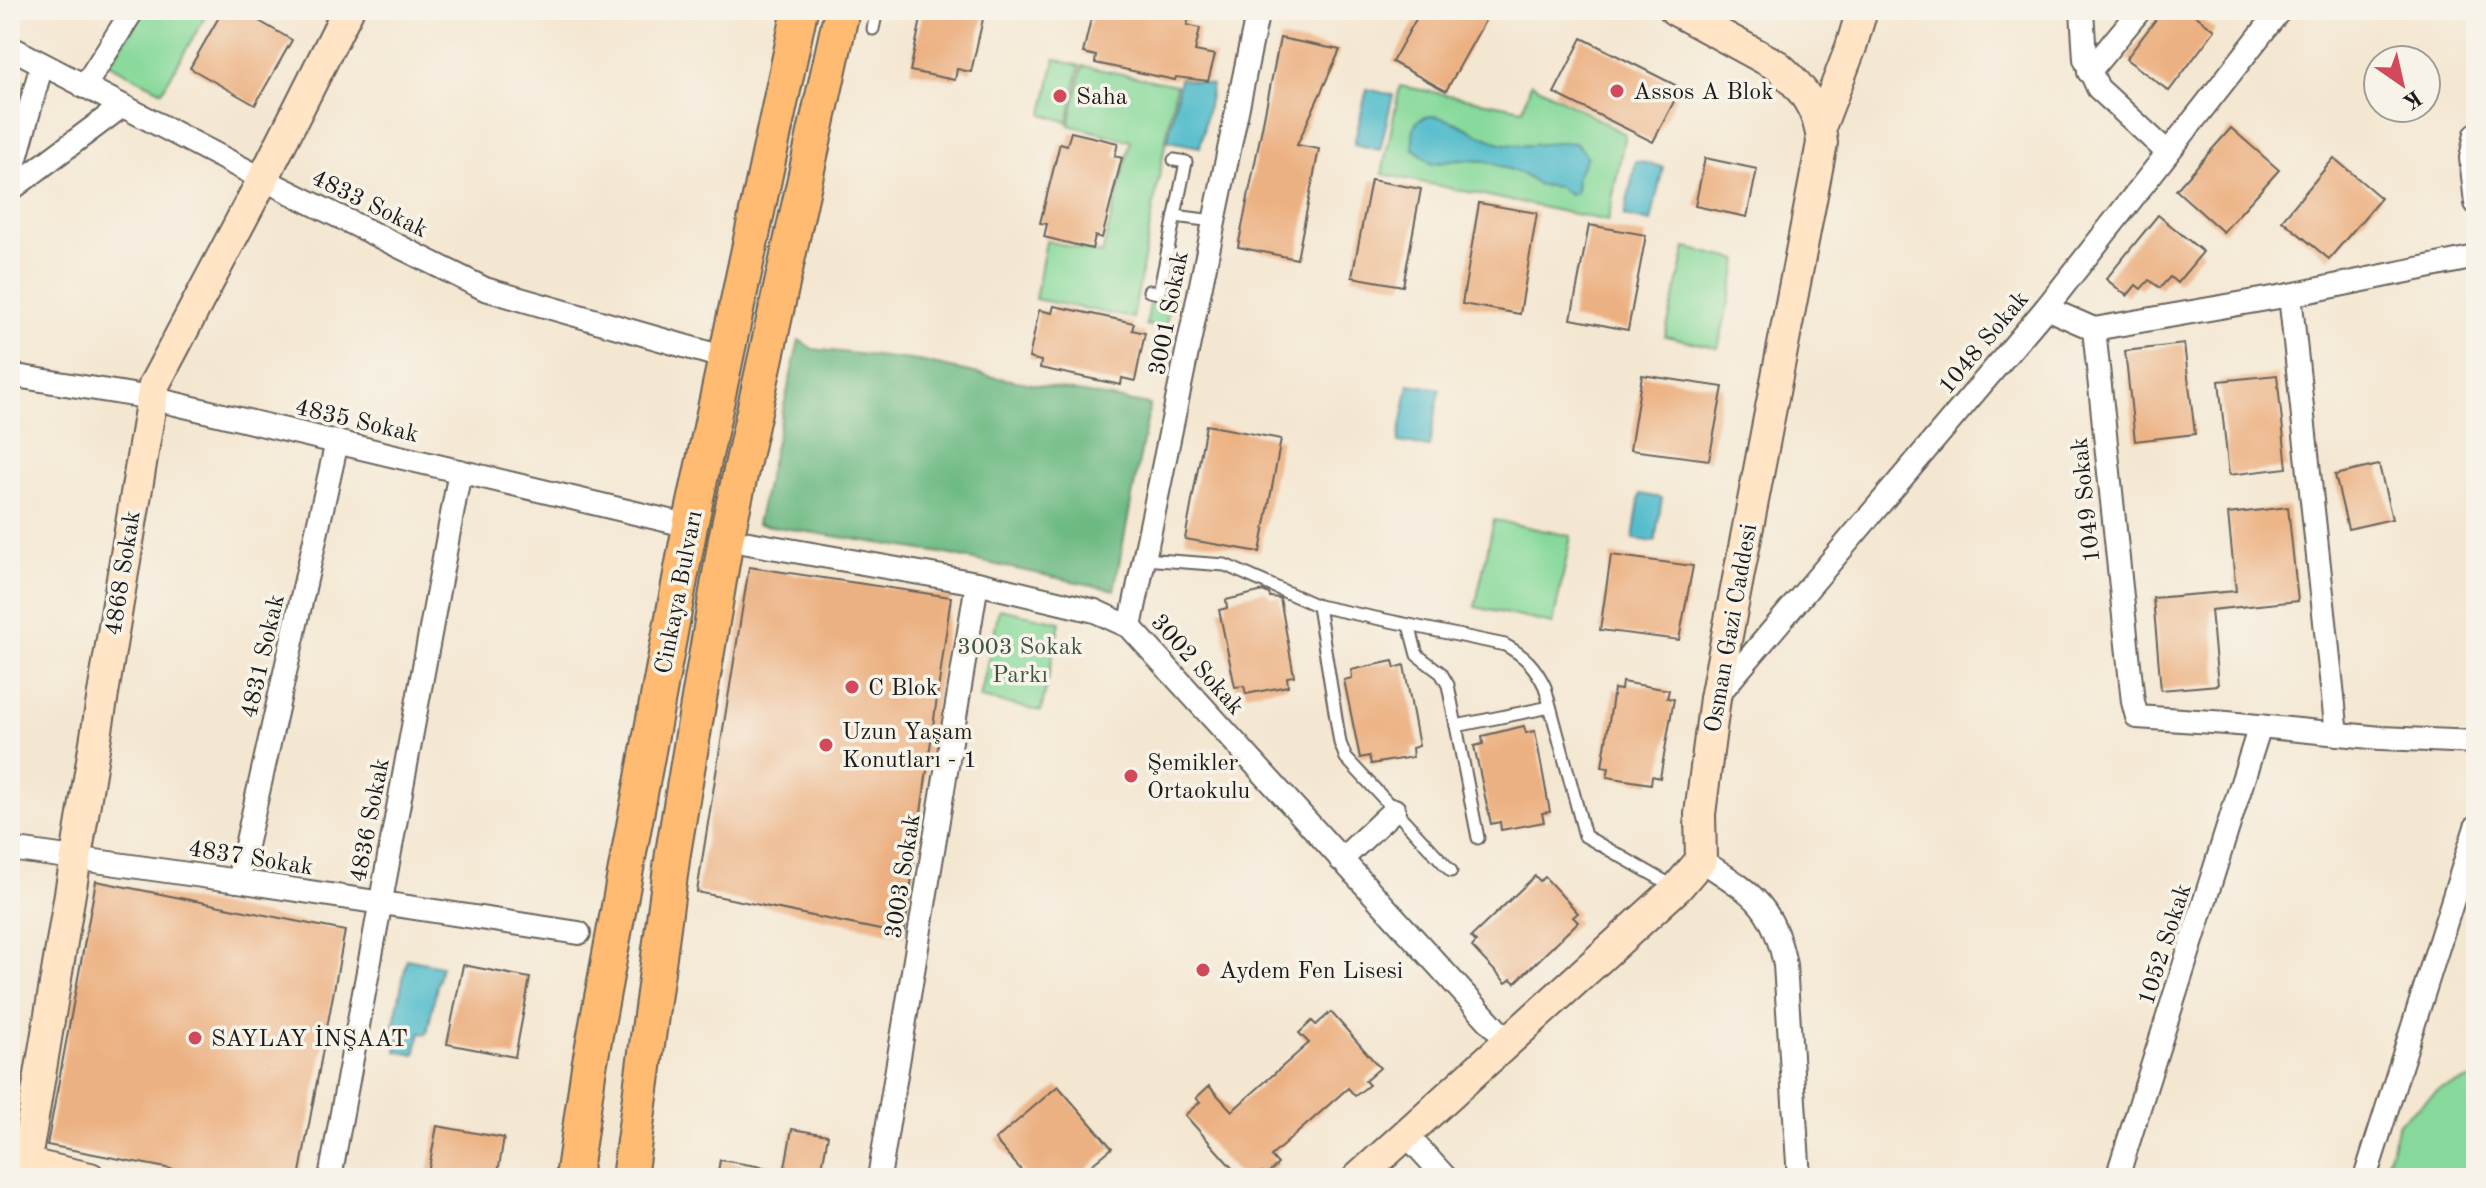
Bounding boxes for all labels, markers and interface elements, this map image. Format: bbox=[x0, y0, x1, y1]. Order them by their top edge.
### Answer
north arrow bbox=[2362, 44, 2442, 124]
place label: Assos A Blok bbox=[1633, 81, 1774, 105]
marker: Assos A Blok bbox=[1608, 82, 1626, 100]
text: K bbox=[2399, 85, 2425, 113]
place label: Saha bbox=[1076, 86, 1128, 110]
marker: Saha bbox=[1051, 87, 1069, 105]
street label: 4833 Sokak bbox=[307, 166, 431, 243]
street label: 3001 Sokak bbox=[1146, 249, 1194, 378]
street label: 1048 Sokak bbox=[1935, 287, 2034, 399]
street label: 4835 Sokak bbox=[292, 396, 421, 448]
street label: 1049 Sokak bbox=[2068, 436, 2106, 564]
street label: 4868 Sokak bbox=[102, 509, 146, 637]
street label: Cinkaya Bulvarı bbox=[652, 509, 708, 676]
street label: Osman Gazi Caddesi bbox=[1702, 522, 1762, 735]
street label: 4831 Sokak bbox=[238, 592, 290, 721]
street label: 3002 Sokak bbox=[1145, 610, 1248, 720]
park label: 3003 Sokak Parkı bbox=[957, 636, 1083, 688]
place label: C Blok bbox=[868, 677, 938, 701]
marker: C Blok bbox=[843, 678, 861, 696]
place label: Uzun Yaşam Konutları - 1 bbox=[842, 721, 977, 773]
marker: Uzun Yaşam Konutları - 1 bbox=[817, 736, 835, 754]
place label: Şemikler Ortaokulu bbox=[1147, 752, 1251, 804]
street label: 4836 Sokak bbox=[347, 756, 395, 885]
marker: Şemikler Ortaokulu bbox=[1122, 767, 1140, 785]
street label: 3003 Sokak bbox=[882, 812, 926, 940]
street label: 4837 Sokak bbox=[187, 837, 315, 881]
street label: 1052 Sokak bbox=[2135, 881, 2197, 1008]
place label: Aydem Fen Lisesi bbox=[1219, 960, 1403, 984]
marker: Aydem Fen Lisesi bbox=[1194, 961, 1212, 979]
place label: SAYLAY İNŞAAT bbox=[211, 1025, 408, 1052]
marker: SAYLAY İNŞAAT bbox=[186, 1029, 204, 1047]

